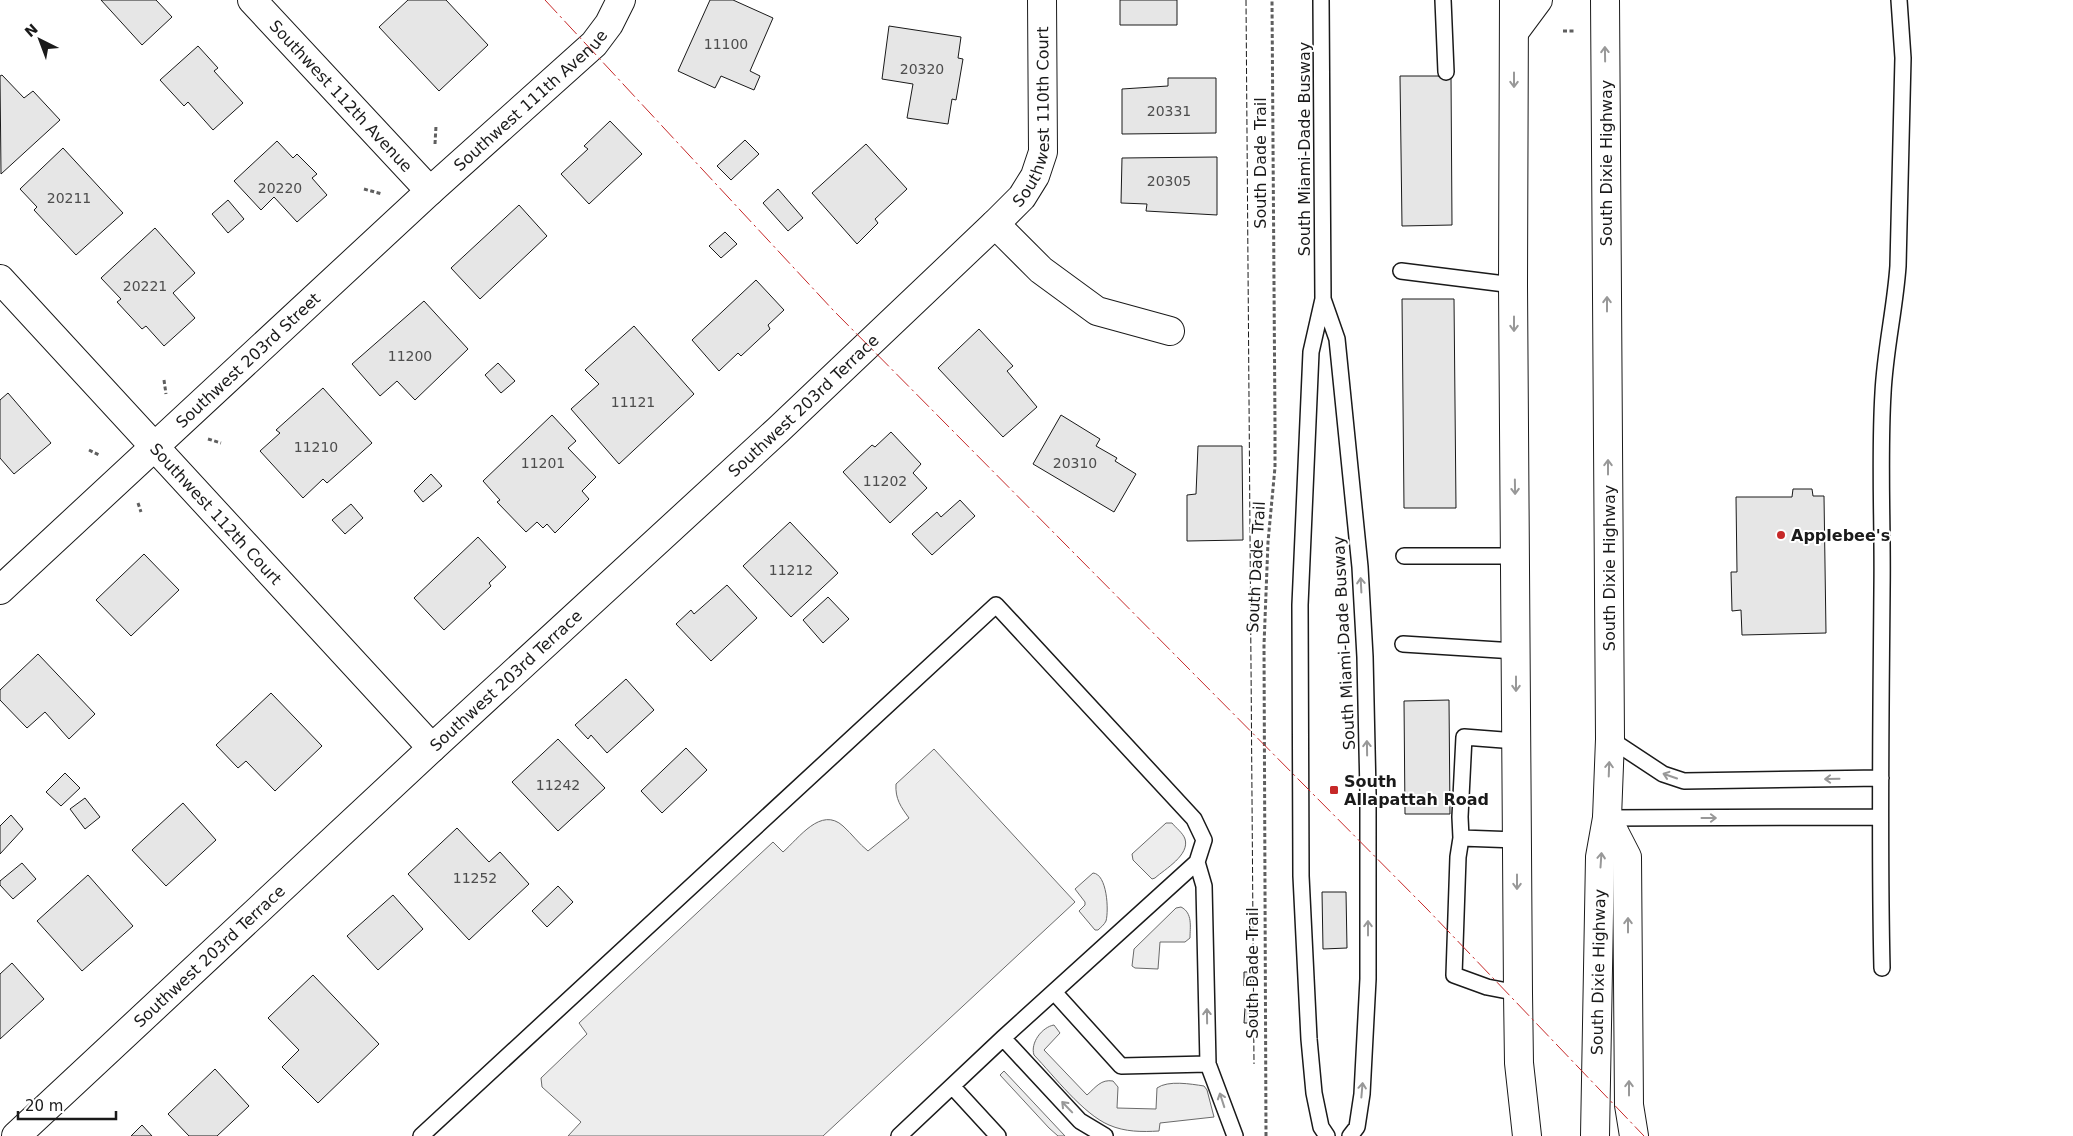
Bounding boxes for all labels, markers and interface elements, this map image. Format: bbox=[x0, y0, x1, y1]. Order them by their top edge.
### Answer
north arrow bbox=[15, 15, 65, 65]
street label: Southwest 112th Avenue bbox=[266, 16, 417, 176]
text: N bbox=[22, 20, 41, 40]
street label: Southwest 111th Avenue bbox=[450, 26, 611, 175]
street label: Southwest 110th Court bbox=[1008, 27, 1053, 211]
house number: 11100 bbox=[704, 36, 748, 52]
street label: South Miami-Dade Busway bbox=[1295, 42, 1314, 256]
one-way arrow bbox=[1601, 47, 1610, 63]
house number: 20320 bbox=[900, 61, 944, 77]
one-way arrow bbox=[1510, 72, 1519, 88]
street label: South Dixie Highway bbox=[1597, 80, 1616, 246]
street label: South Dade Trail bbox=[1251, 97, 1270, 229]
house number: 20331 bbox=[1147, 103, 1191, 119]
house number: 20305 bbox=[1147, 173, 1191, 189]
house number: 20220 bbox=[258, 180, 302, 196]
house number: 20211 bbox=[47, 190, 91, 206]
house number: 20221 bbox=[123, 278, 167, 294]
street label: Southwest 203rd Street bbox=[172, 289, 324, 432]
one-way arrow bbox=[1602, 297, 1612, 313]
one-way arrow bbox=[1509, 316, 1519, 332]
street label: Southwest 203rd Terrace bbox=[724, 330, 882, 481]
house number: 11200 bbox=[388, 348, 432, 364]
house number: 11121 bbox=[611, 394, 655, 410]
street label: Southwest 112th Court bbox=[146, 439, 286, 588]
house number: 11210 bbox=[294, 439, 338, 455]
house number: 11201 bbox=[521, 455, 565, 471]
house number: 20310 bbox=[1053, 455, 1097, 471]
one-way arrow bbox=[1603, 459, 1613, 476]
house number: 11202 bbox=[863, 473, 907, 489]
one-way arrow bbox=[1510, 478, 1520, 495]
street label: South Dixie Highway bbox=[1600, 485, 1619, 651]
street label: South Dade Trail bbox=[1243, 501, 1269, 633]
place label: Applebee's bbox=[1791, 526, 1890, 545]
marker: Applebee's bbox=[1775, 529, 1787, 541]
street label: South Miami-Dade Busway bbox=[1329, 535, 1359, 751]
house number: 11212 bbox=[769, 562, 813, 578]
one-way arrow bbox=[1356, 578, 1365, 594]
street label: Southwest 203rd Terrace bbox=[426, 606, 586, 755]
one-way arrow bbox=[1511, 676, 1521, 692]
one-way arrow bbox=[1362, 740, 1372, 756]
one-way arrow bbox=[1605, 762, 1614, 778]
one-way arrow bbox=[1663, 771, 1679, 780]
place label: South Allapattah Road bbox=[1344, 772, 1489, 809]
one-way arrow bbox=[1824, 774, 1840, 783]
house number: 11242 bbox=[536, 777, 580, 793]
marker: South Allapattah Road bbox=[1328, 784, 1340, 796]
one-way arrow bbox=[1700, 813, 1716, 823]
one-way arrow bbox=[1596, 852, 1605, 868]
house number: 11252 bbox=[453, 870, 497, 886]
one-way arrow bbox=[1512, 874, 1522, 890]
street label: Southwest 203rd Terrace bbox=[130, 881, 288, 1031]
street label: South Dixie Highway bbox=[1587, 889, 1609, 1055]
street label: South Dade Trail bbox=[1243, 907, 1262, 1039]
one-way arrow bbox=[1623, 917, 1633, 934]
one-way arrow bbox=[1363, 920, 1373, 936]
one-way arrow bbox=[1203, 1008, 1212, 1024]
one-way arrow bbox=[1624, 1080, 1634, 1096]
one-way arrow bbox=[1357, 1082, 1367, 1098]
scale bar bbox=[18, 1088, 115, 1120]
one-way arrow bbox=[1217, 1092, 1227, 1108]
text: 20 m bbox=[25, 1097, 63, 1115]
one-way arrow bbox=[1061, 1100, 1073, 1113]

